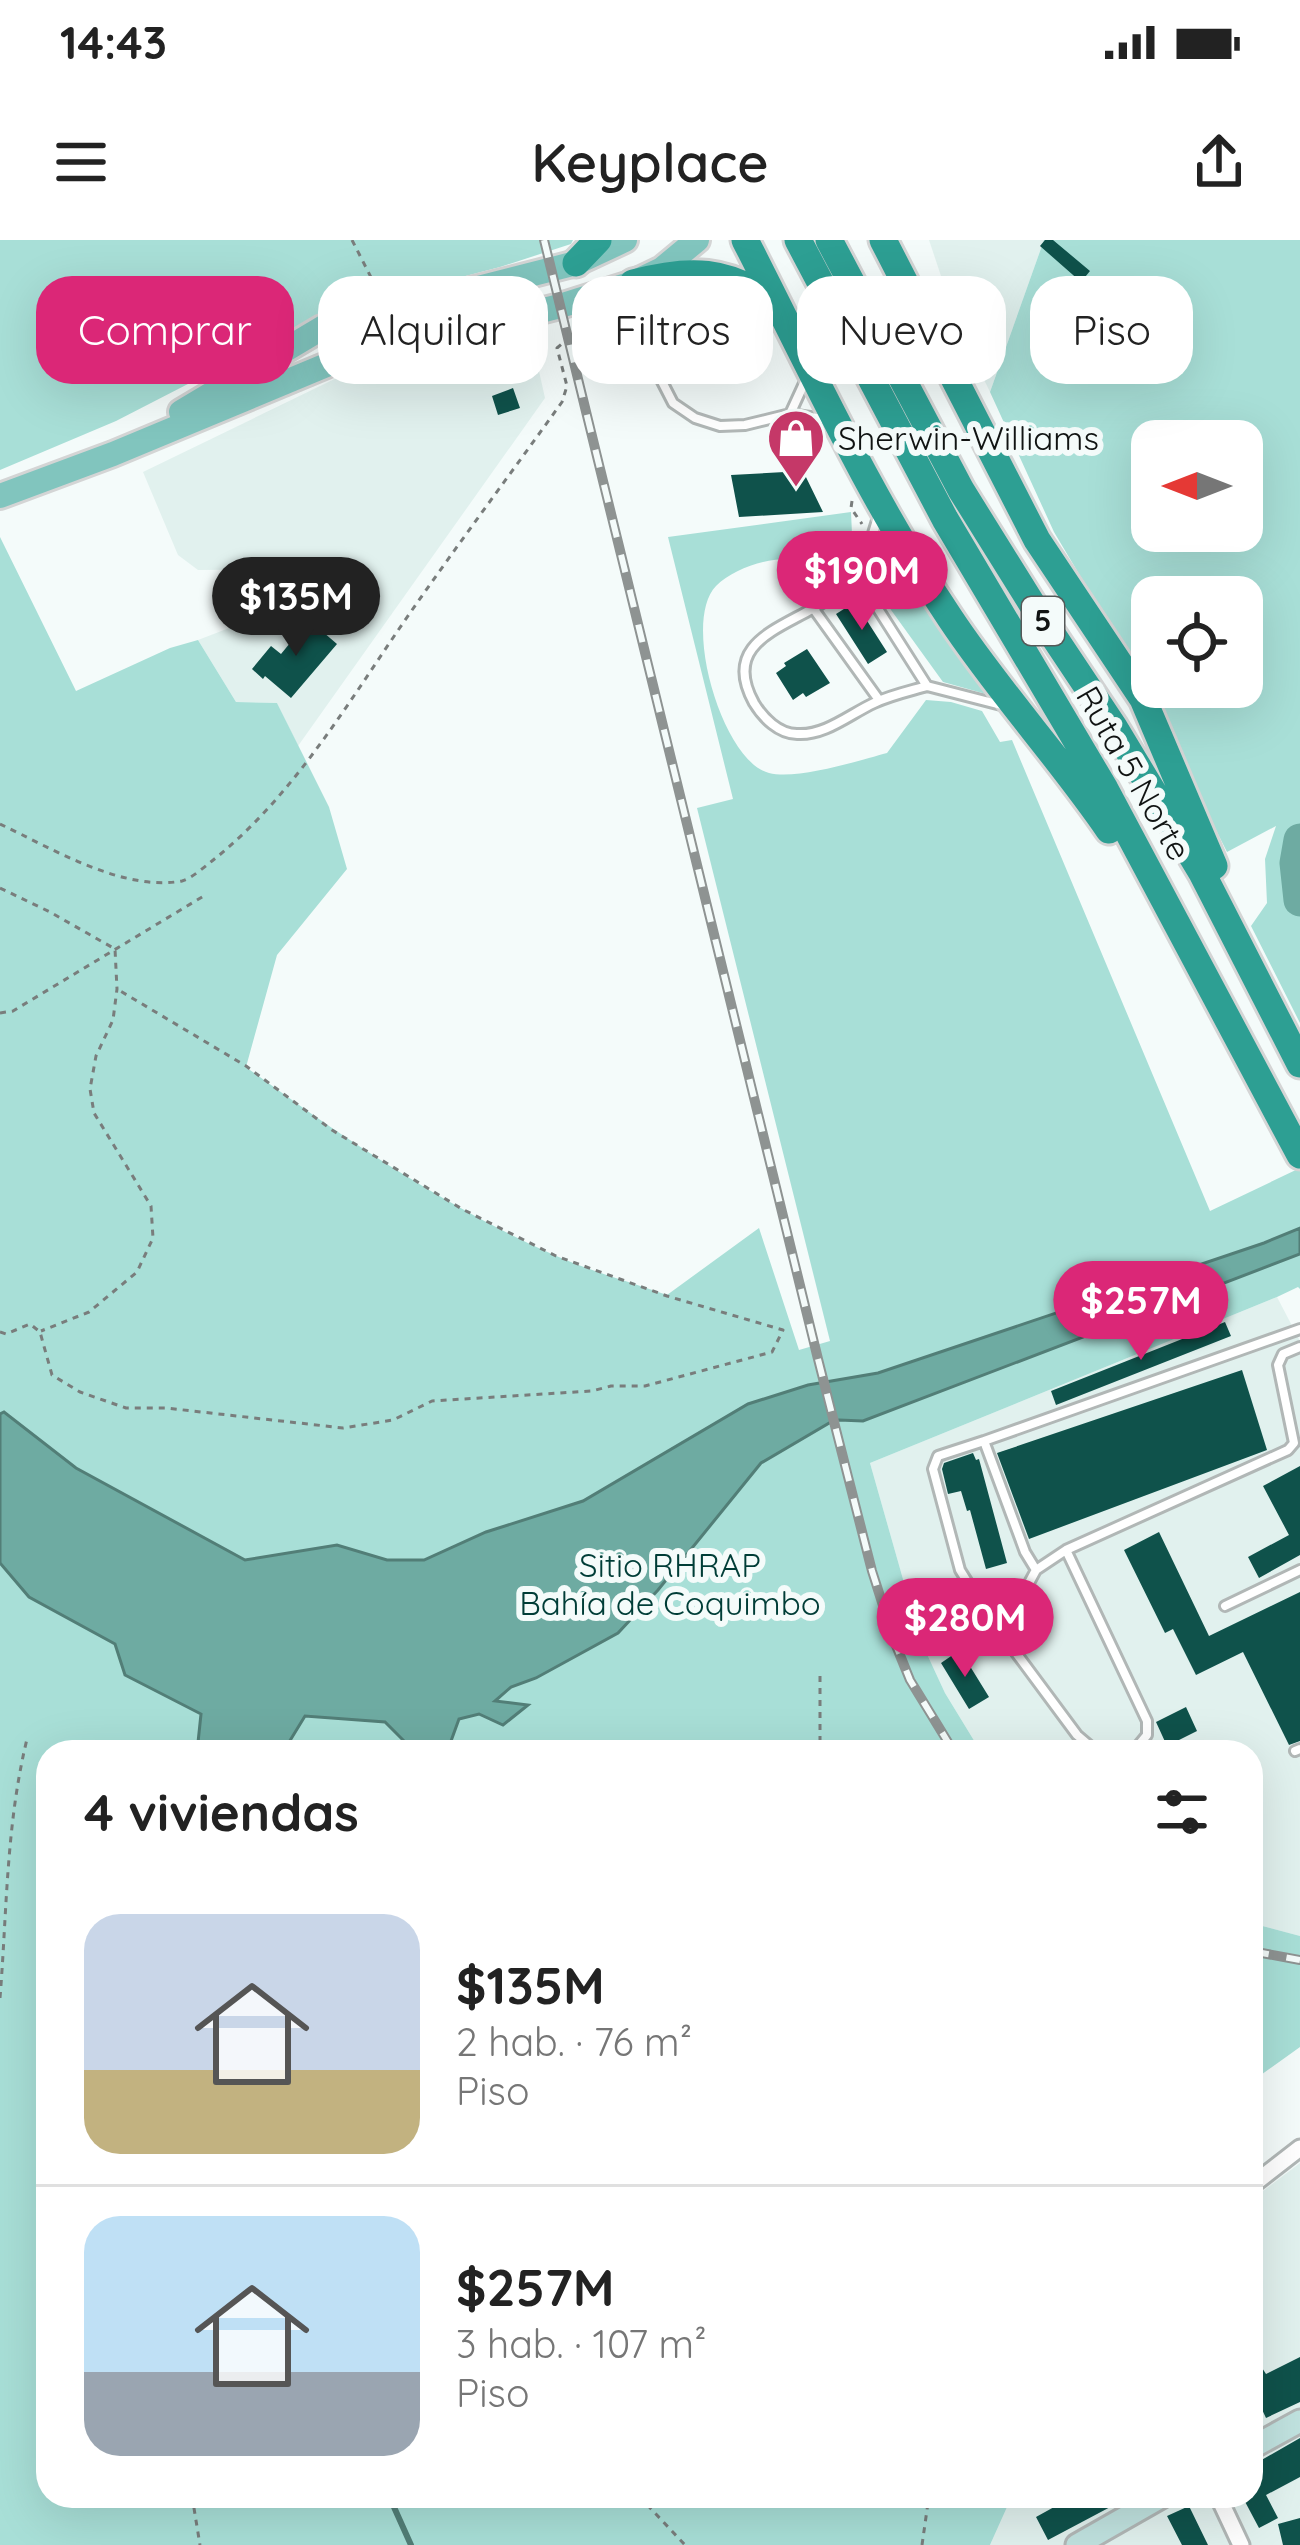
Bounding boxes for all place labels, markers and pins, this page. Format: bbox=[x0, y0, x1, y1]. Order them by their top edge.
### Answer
shop icon: Sherwin-Williams bbox=[765, 407, 827, 489]
place label: Sherwin-Williams bbox=[838, 417, 1099, 458]
pin: $190M bbox=[778, 531, 946, 633]
pin: $135M bbox=[212, 557, 380, 659]
pin: $257M bbox=[1057, 1261, 1225, 1363]
pin: $280M bbox=[881, 1578, 1049, 1680]

